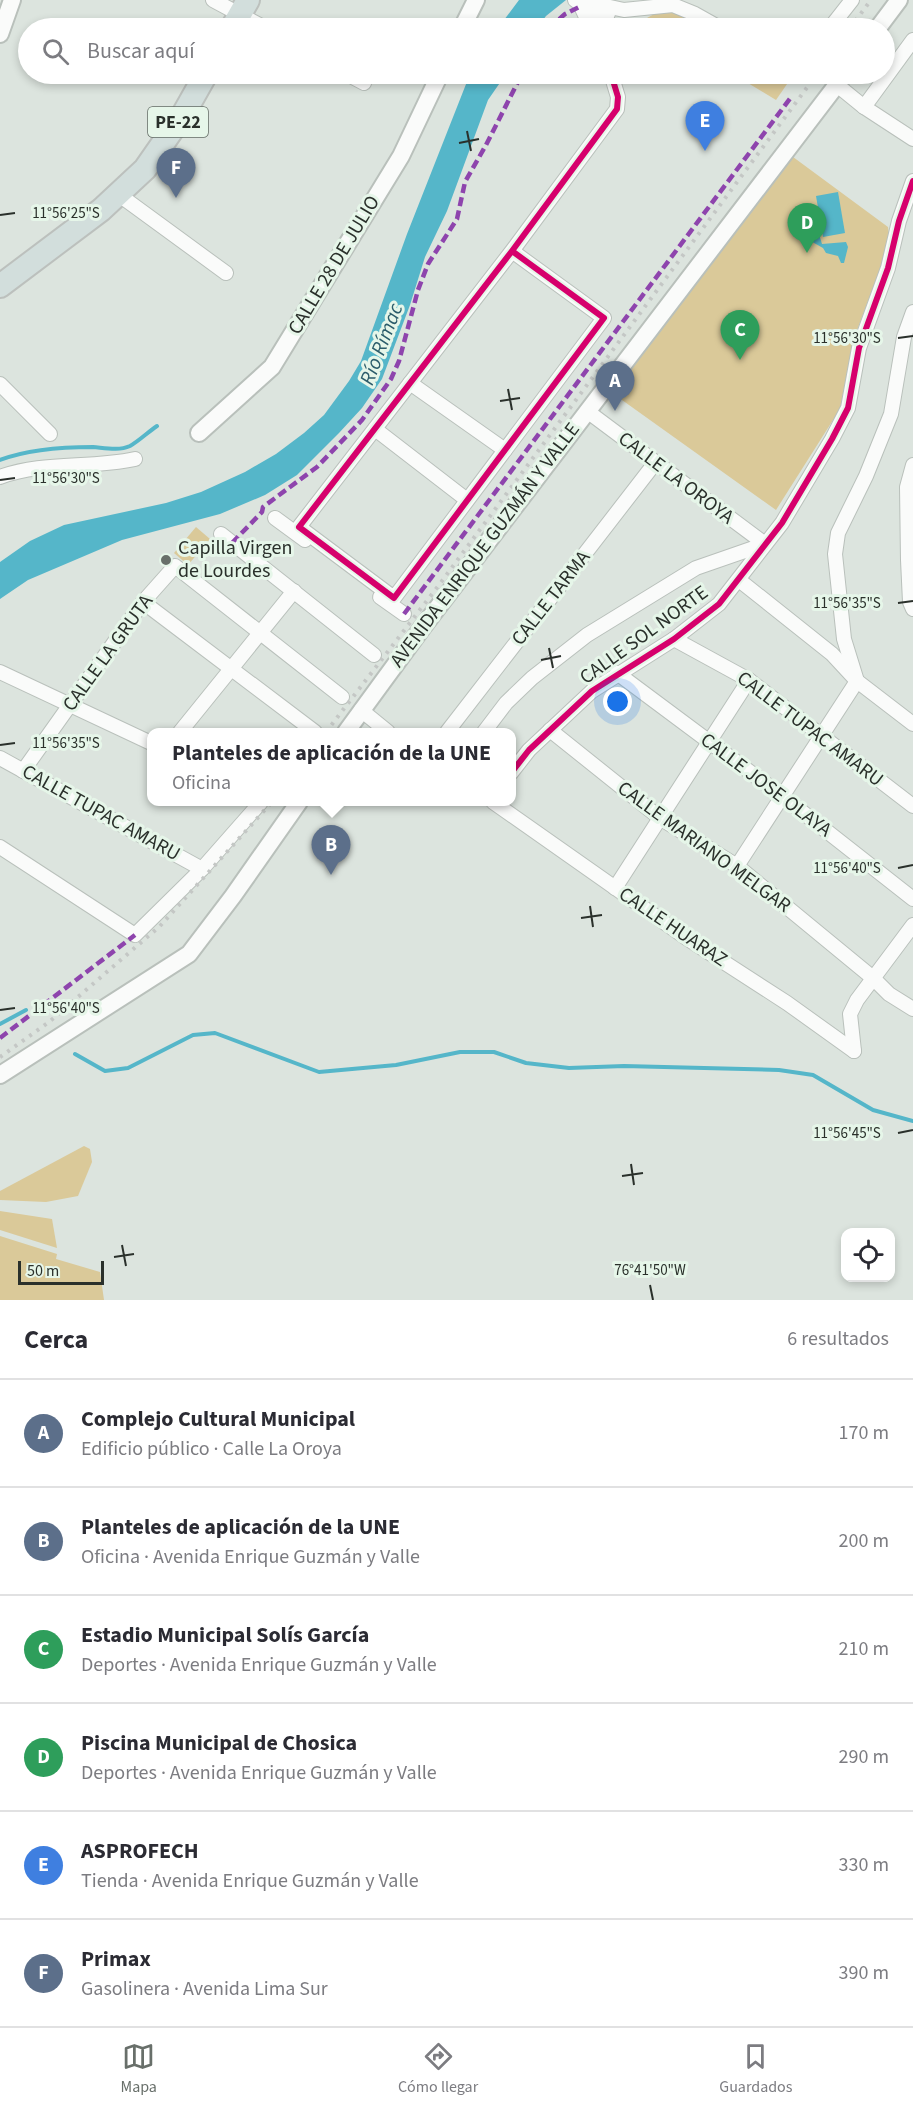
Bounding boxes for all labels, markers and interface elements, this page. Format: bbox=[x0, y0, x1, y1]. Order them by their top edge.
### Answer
search box bbox=[18, 18, 895, 84]
icon: search bbox=[39, 35, 72, 68]
text: Buscar aquí bbox=[87, 35, 195, 67]
pin: E bbox=[686, 102, 724, 151]
road number: PE-22 bbox=[148, 107, 208, 137]
pin: F bbox=[156, 148, 195, 198]
street label: CALLE 28 DE JULIO bbox=[281, 190, 387, 340]
text: 11°56'25"S bbox=[32, 203, 100, 224]
pin: D bbox=[788, 204, 826, 253]
water label: Río Rímac bbox=[352, 298, 411, 389]
pin: C bbox=[720, 310, 760, 360]
text: 11°56'30"S bbox=[813, 328, 881, 349]
pin: A bbox=[596, 362, 634, 411]
street label: AVENIDA ENRIQUE GUZMÁN Y VALLE bbox=[383, 417, 587, 673]
street label: CALLE LA OROYA bbox=[612, 425, 740, 531]
text: 11°56'30"S bbox=[32, 468, 100, 489]
place label: Capilla Virgen de Lourdes bbox=[178, 534, 292, 585]
street label: CALLE TARMA bbox=[505, 544, 597, 651]
marker: Capilla Virgen de Lourdes bbox=[159, 553, 173, 567]
street label: CALLE SOL NORTE bbox=[574, 579, 714, 691]
street label: CALLE LA GRUTA bbox=[56, 589, 160, 717]
text: 11°56'35"S bbox=[813, 593, 881, 614]
street label: CALLE TUPAC AMARU bbox=[731, 665, 889, 793]
your location bbox=[603, 687, 632, 716]
street label: CALLE JOSE OLAYA bbox=[694, 726, 838, 844]
popup bbox=[147, 728, 516, 806]
text: 11°56'35"S bbox=[32, 733, 100, 754]
text: Planteles de aplicación de la UNE bbox=[172, 737, 491, 769]
street label: CALLE TUPAC AMARU bbox=[17, 758, 185, 868]
text: Oficina bbox=[172, 769, 231, 797]
street label: CALLE MARIANO MELGAR bbox=[612, 774, 796, 920]
pin: B bbox=[312, 826, 350, 875]
text: 11°56'40"S bbox=[813, 858, 881, 879]
street label: CALLE HUARAZ bbox=[613, 880, 733, 974]
text: 11°56'40"S bbox=[32, 998, 100, 1019]
text: 11°56'45"S bbox=[813, 1123, 881, 1144]
map controls bbox=[841, 1228, 895, 1282]
button: locate bbox=[841, 1228, 895, 1282]
scale bar bbox=[18, 1258, 104, 1286]
text: 50 m bbox=[27, 1260, 59, 1282]
text: 76°41'50"W bbox=[614, 1260, 686, 1281]
text: Cerca bbox=[24, 1321, 88, 1358]
text: 6 resultados bbox=[787, 1325, 889, 1353]
text: Complejo Cultural Municipal bbox=[81, 1403, 355, 1435]
text: A bbox=[38, 1419, 49, 1447]
text: 170 m bbox=[839, 1419, 889, 1447]
text: Edificio público · Calle La Oroya bbox=[81, 1435, 342, 1463]
text: Planteles de aplicación de la UNE bbox=[81, 1511, 400, 1543]
text: B bbox=[37, 1527, 50, 1555]
text: 200 m bbox=[839, 1527, 889, 1555]
text: Oficina · Avenida Enrique Guzmán y Valle bbox=[81, 1543, 420, 1571]
text: Estadio Municipal Solís García bbox=[81, 1619, 369, 1651]
text: C bbox=[38, 1635, 49, 1663]
text: 210 m bbox=[839, 1635, 889, 1663]
text: Deportes · Avenida Enrique Guzmán y Valle bbox=[81, 1651, 437, 1679]
text: Piscina Municipal de Chosica bbox=[81, 1727, 357, 1759]
text: D bbox=[37, 1743, 50, 1771]
text: 290 m bbox=[839, 1743, 889, 1771]
text: Deportes · Avenida Enrique Guzmán y Valle bbox=[81, 1759, 437, 1787]
text: ASPROFECH bbox=[81, 1835, 199, 1867]
text: E bbox=[38, 1851, 49, 1879]
text: 330 m bbox=[839, 1851, 889, 1879]
text: Tienda · Avenida Enrique Guzmán y Valle bbox=[81, 1867, 419, 1895]
text: Primax bbox=[81, 1943, 151, 1975]
text: F bbox=[38, 1959, 49, 1987]
text: 390 m bbox=[839, 1959, 889, 1987]
text: Gasolinera · Avenida Lima Sur bbox=[81, 1975, 328, 2003]
tab: Mapa bbox=[121, 2040, 157, 2098]
tab: Cómo llegar bbox=[398, 2040, 478, 2098]
tab: Guardados bbox=[719, 2040, 792, 2098]

